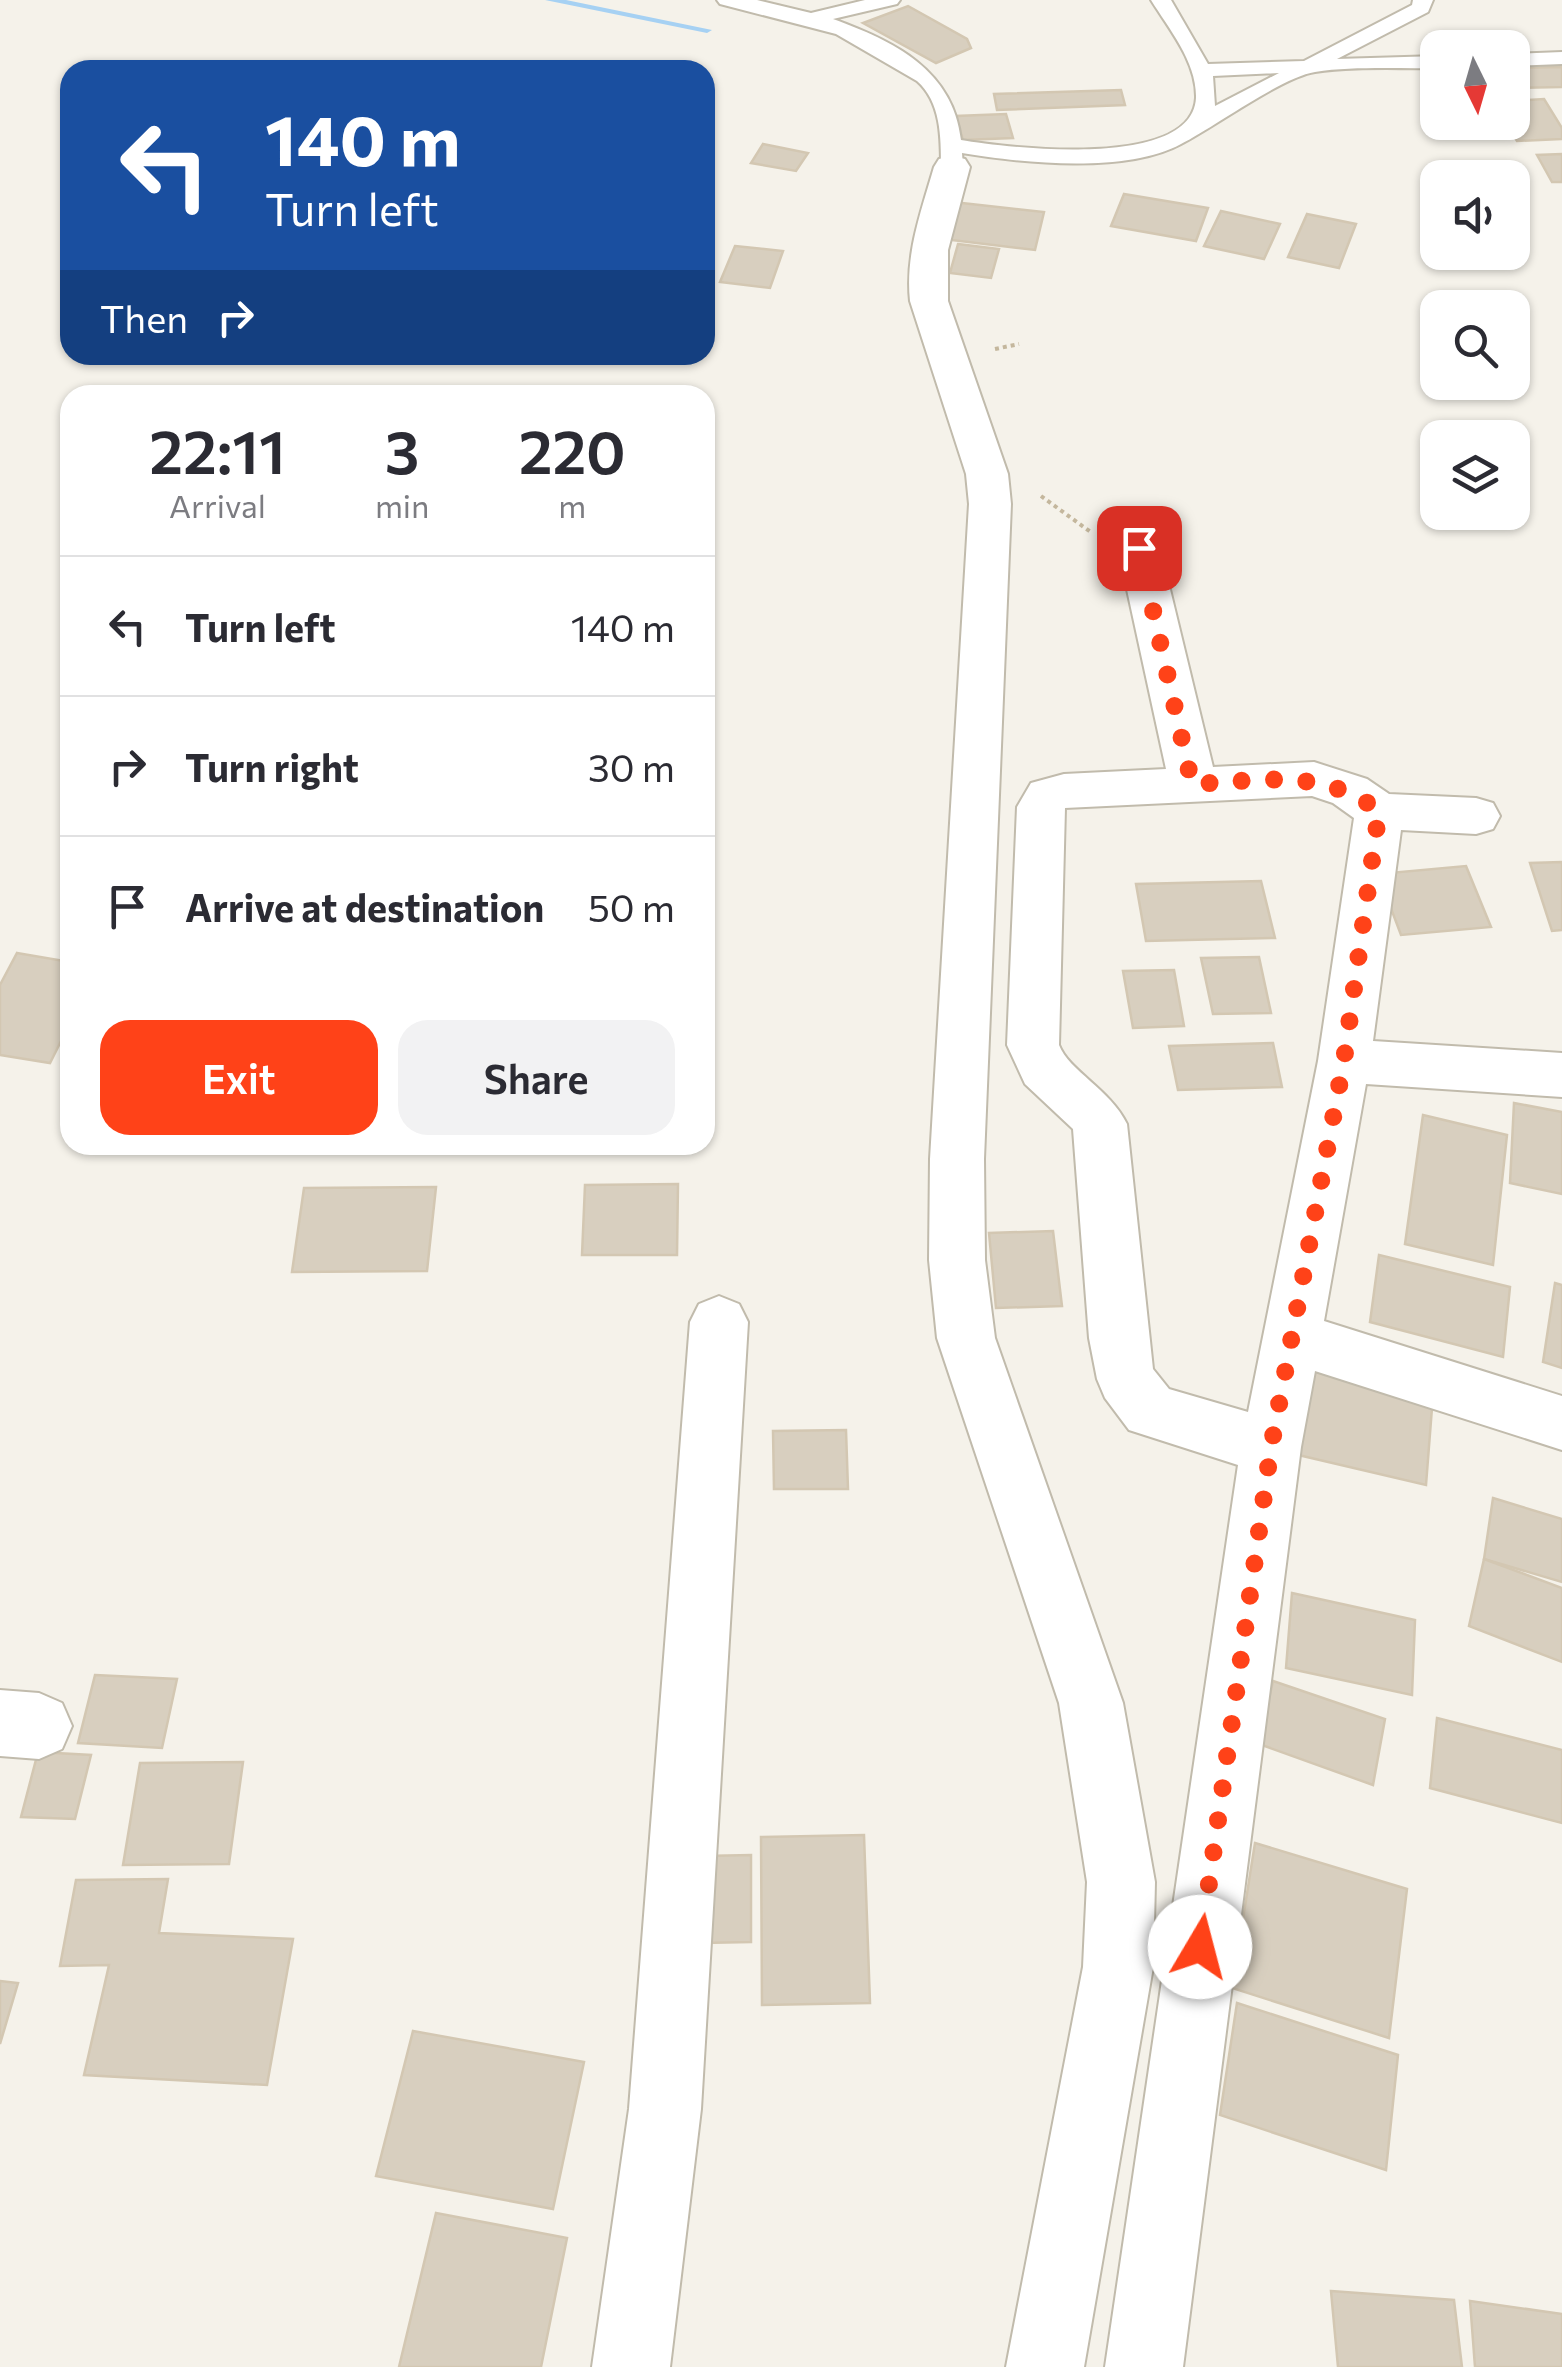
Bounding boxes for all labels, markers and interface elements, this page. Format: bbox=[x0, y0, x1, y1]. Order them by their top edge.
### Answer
north arrow bbox=[1420, 30, 1530, 140]
map controls bbox=[1420, 30, 1530, 530]
text: 140 m bbox=[265, 95, 461, 180]
icon: left bbox=[100, 100, 230, 230]
button: sound bbox=[1420, 160, 1530, 270]
text: Turn left bbox=[265, 180, 439, 235]
icon: right bbox=[208, 290, 263, 345]
button: search bbox=[1420, 290, 1530, 400]
text: Then bbox=[100, 294, 188, 341]
text: 22:11 bbox=[149, 413, 286, 486]
text: 3 bbox=[385, 413, 419, 486]
text: 220 bbox=[519, 413, 626, 486]
button: layers bbox=[1420, 420, 1530, 530]
text: Arrival bbox=[169, 485, 266, 525]
text: min bbox=[375, 485, 429, 525]
text: m bbox=[558, 485, 586, 525]
pin bbox=[1097, 506, 1182, 591]
icon: arrive bbox=[1112, 521, 1167, 576]
icon: left bbox=[100, 599, 155, 654]
text: Turn left bbox=[185, 603, 336, 650]
text: 140 m bbox=[571, 603, 675, 650]
icon: right bbox=[100, 739, 155, 794]
text: Turn right bbox=[185, 743, 359, 790]
text: 30 m bbox=[588, 743, 675, 790]
icon: arrive bbox=[100, 879, 155, 934]
text: Arrive at destination bbox=[185, 883, 544, 930]
text: 50 m bbox=[588, 883, 675, 930]
button: Exit bbox=[100, 1020, 378, 1135]
button: Share bbox=[398, 1020, 675, 1135]
position arrow bbox=[1148, 1895, 1252, 1999]

